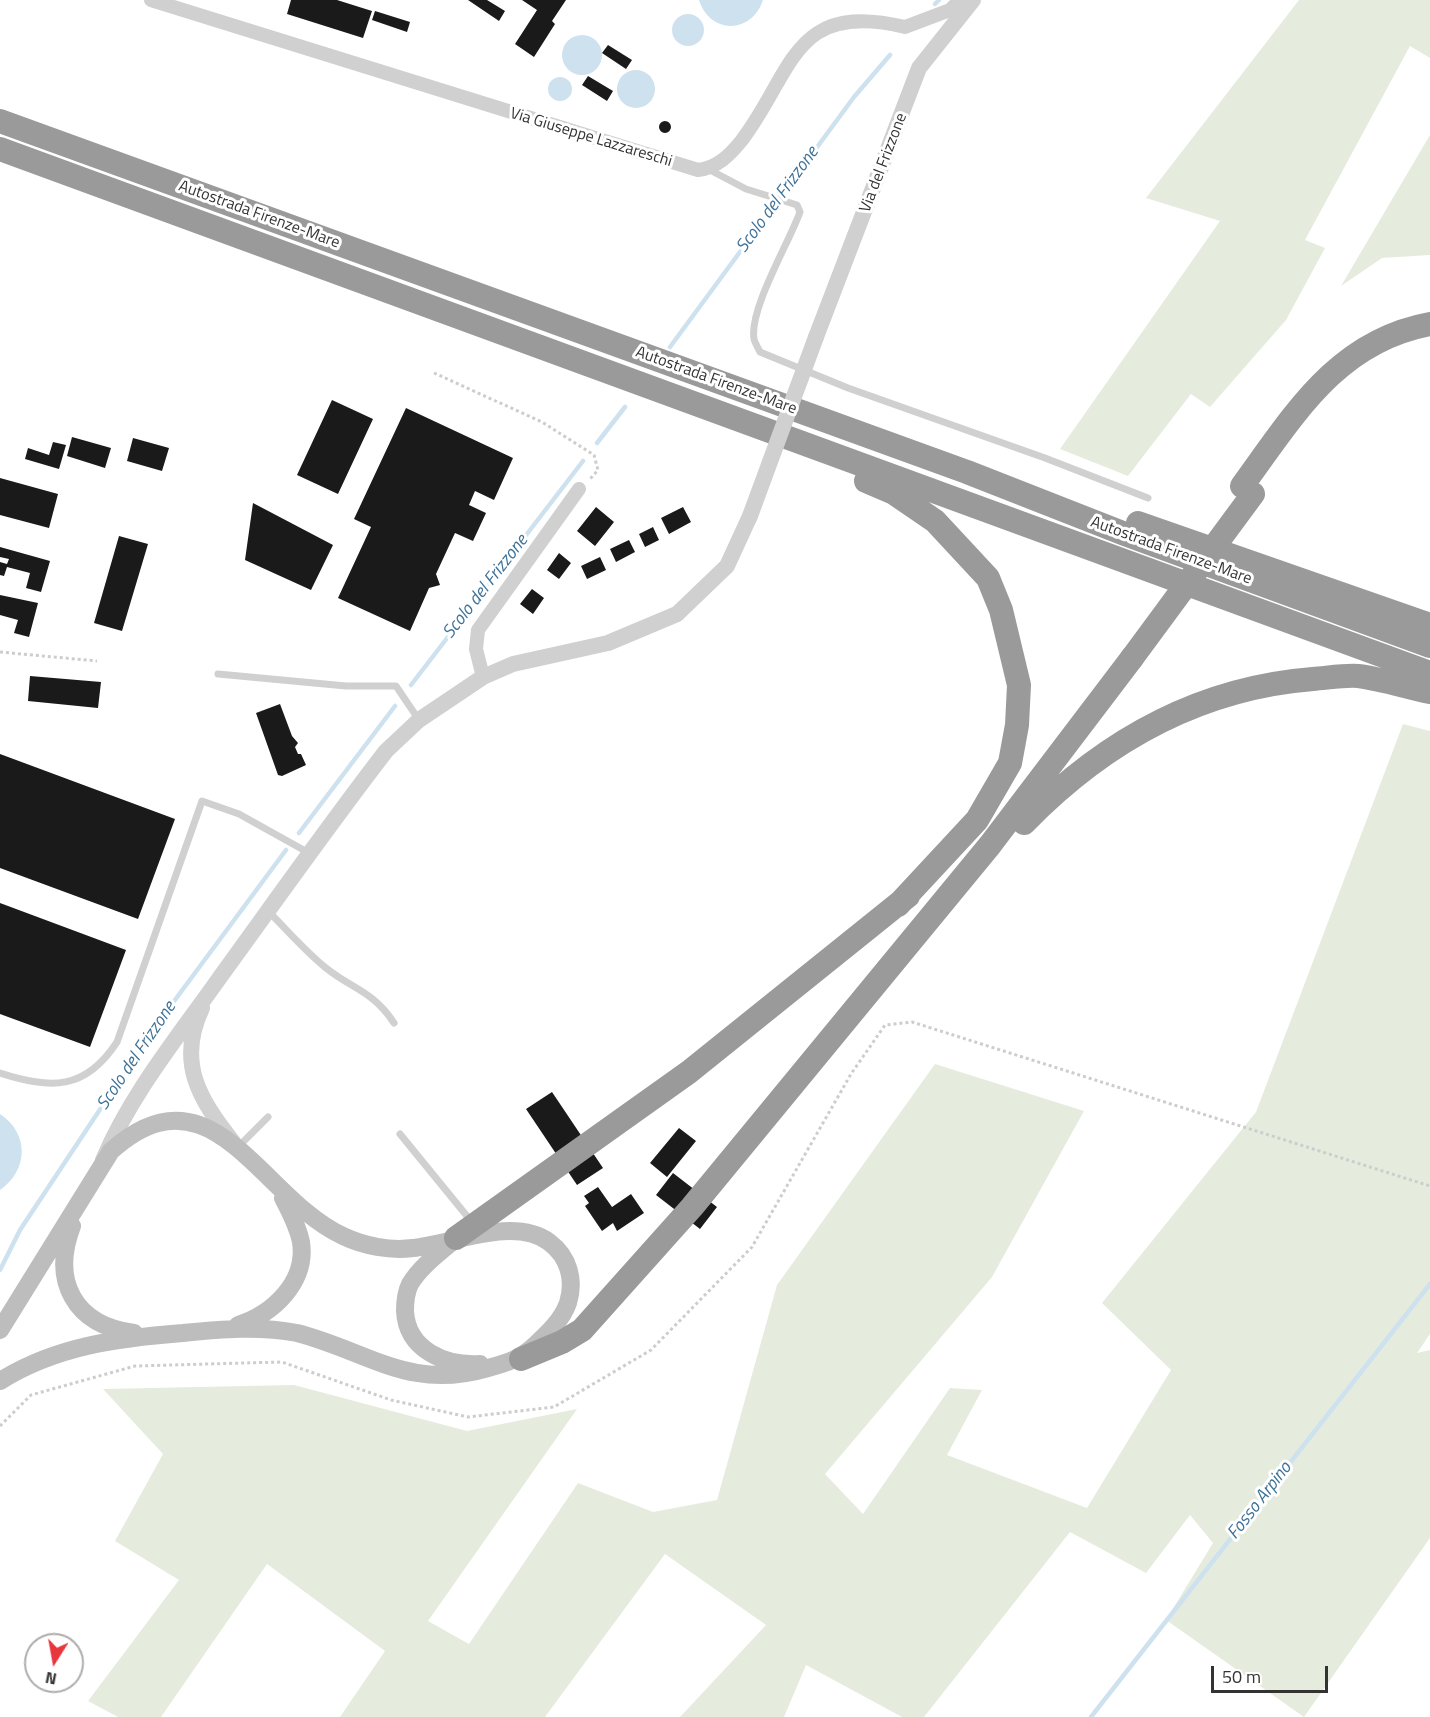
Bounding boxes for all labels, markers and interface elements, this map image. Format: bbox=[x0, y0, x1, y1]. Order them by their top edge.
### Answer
street label: Via Giuseppe Lazzareschi bbox=[508, 104, 674, 172]
street label: Via del Frizzone bbox=[856, 111, 912, 215]
water label: Scolo del Frizzone bbox=[732, 143, 824, 257]
street label: Autostrada Firenze-Mare bbox=[176, 177, 342, 253]
street label: Autostrada Firenze-Mare bbox=[633, 343, 799, 419]
street label: Autostrada Firenze-Mare bbox=[1088, 513, 1254, 589]
water label: Scolo del Frizzone bbox=[439, 531, 533, 643]
water label: Scolo del Frizzone bbox=[93, 998, 181, 1114]
water label: Fosso Arpino bbox=[1223, 1458, 1297, 1544]
north arrow bbox=[24, 1633, 84, 1693]
scale bar bbox=[1214, 1654, 1331, 1692]
text: 50 m bbox=[1222, 1663, 1261, 1690]
text: N bbox=[43, 1666, 59, 1692]

